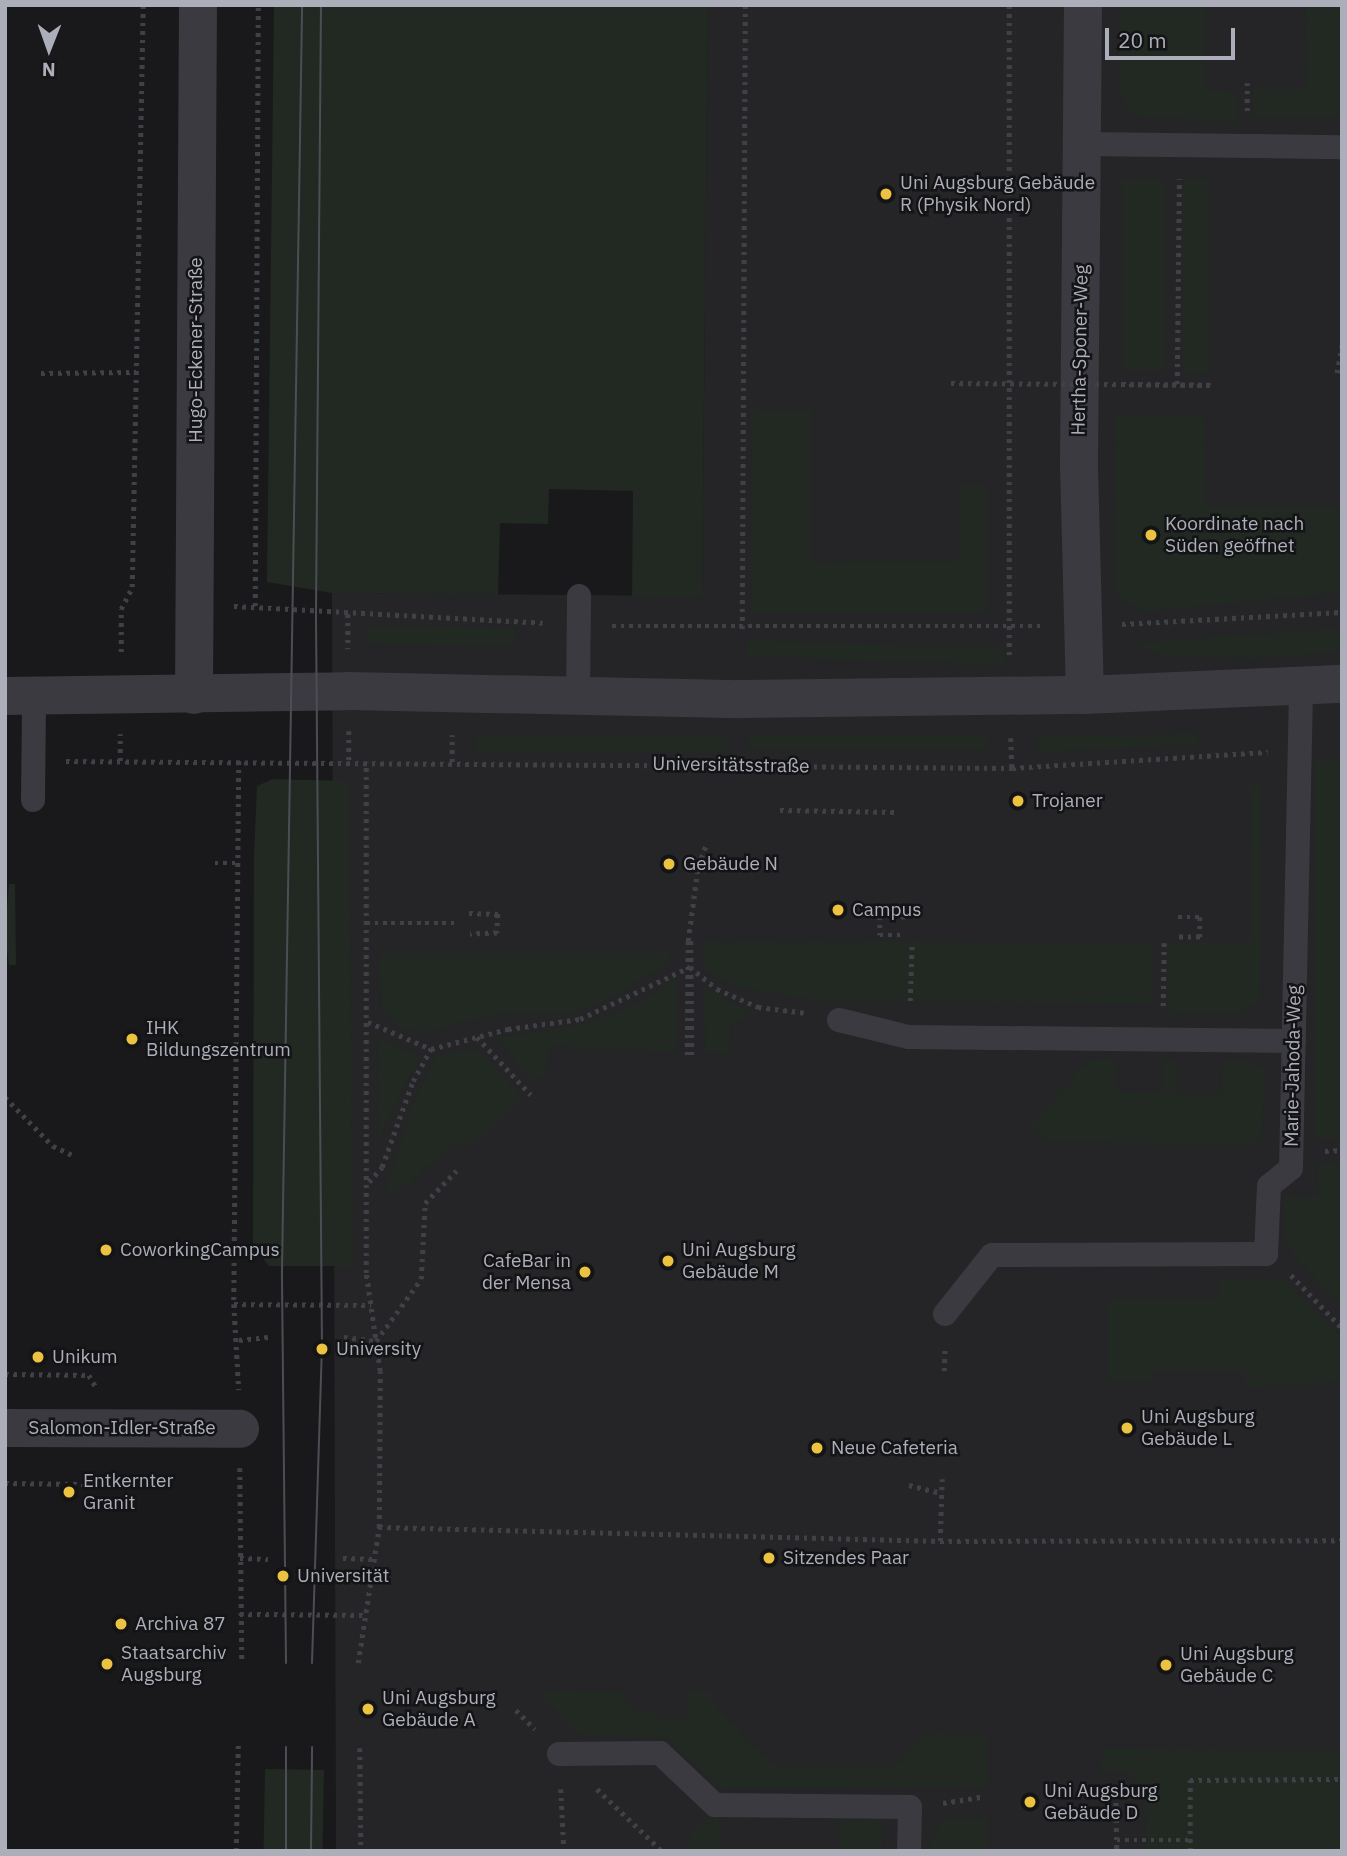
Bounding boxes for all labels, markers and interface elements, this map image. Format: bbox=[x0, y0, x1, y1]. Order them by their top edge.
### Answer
north arrow bbox=[14, 14, 84, 84]
scale bar bbox=[1109, 14, 1238, 58]
text: 20 m bbox=[1118, 26, 1167, 54]
text: N bbox=[42, 58, 56, 82]
place label: Uni Augsburg Gebäude R (Physik Nord) bbox=[900, 172, 1095, 216]
marker: Uni Augsburg Gebäude R (Physik Nord) bbox=[878, 186, 894, 202]
street label: Hugo-Eckener-Straße bbox=[185, 257, 207, 443]
street label: Hertha-Sponer-Weg bbox=[1067, 264, 1093, 436]
place label: Koordinate nach Süden geöffnet bbox=[1165, 513, 1304, 557]
marker: Koordinate nach Süden geöffnet bbox=[1143, 527, 1159, 543]
street label: Universitätsstraße bbox=[652, 752, 810, 778]
place label: Trojaner bbox=[1032, 790, 1103, 812]
marker: Trojaner bbox=[1010, 793, 1026, 809]
place label: Gebäude N bbox=[683, 853, 778, 875]
marker: Gebäude N bbox=[661, 856, 677, 872]
place label: Campus bbox=[852, 899, 922, 921]
marker: Campus bbox=[830, 902, 846, 918]
street label: Marie-Jahoda-Weg bbox=[1280, 985, 1306, 1147]
place label: IHK Bildungszentrum bbox=[146, 1017, 291, 1061]
marker: IHK Bildungszentrum bbox=[124, 1031, 140, 1047]
place label: CoworkingCampus bbox=[120, 1239, 280, 1261]
place label: Uni Augsburg Gebäude M bbox=[682, 1239, 796, 1283]
marker: CoworkingCampus bbox=[98, 1242, 114, 1258]
place label: CafeBar in der Mensa bbox=[482, 1250, 571, 1294]
marker: Uni Augsburg Gebäude M bbox=[660, 1253, 676, 1269]
marker: CafeBar in der Mensa bbox=[577, 1264, 593, 1280]
place label: University bbox=[336, 1338, 421, 1360]
marker: University bbox=[314, 1341, 330, 1357]
place label: Unikum bbox=[52, 1346, 118, 1368]
marker: Unikum bbox=[30, 1349, 46, 1365]
place label: Uni Augsburg Gebäude L bbox=[1141, 1406, 1255, 1450]
street label: Salomon-Idler-Straße bbox=[28, 1417, 216, 1439]
marker: Uni Augsburg Gebäude L bbox=[1119, 1420, 1135, 1436]
place label: Neue Cafeteria bbox=[831, 1437, 958, 1459]
marker: Neue Cafeteria bbox=[809, 1440, 825, 1456]
place label: Entkernter Granit bbox=[83, 1470, 173, 1514]
marker: Entkernter Granit bbox=[61, 1484, 77, 1500]
place label: Sitzendes Paar bbox=[783, 1547, 909, 1569]
marker: Sitzendes Paar bbox=[761, 1550, 777, 1566]
place label: Universität bbox=[297, 1565, 390, 1587]
marker: Universität bbox=[275, 1568, 291, 1584]
place label: Archiva 87 bbox=[135, 1613, 226, 1635]
marker: Archiva 87 bbox=[113, 1616, 129, 1632]
place label: Staatsarchiv Augsburg bbox=[121, 1642, 226, 1686]
place label: Uni Augsburg Gebäude C bbox=[1180, 1643, 1294, 1687]
marker: Staatsarchiv Augsburg bbox=[99, 1656, 115, 1672]
marker: Uni Augsburg Gebäude C bbox=[1158, 1657, 1174, 1673]
place label: Uni Augsburg Gebäude A bbox=[382, 1687, 496, 1731]
marker: Uni Augsburg Gebäude A bbox=[360, 1701, 376, 1717]
place label: Uni Augsburg Gebäude D bbox=[1044, 1780, 1158, 1824]
marker: Uni Augsburg Gebäude D bbox=[1022, 1794, 1038, 1810]

